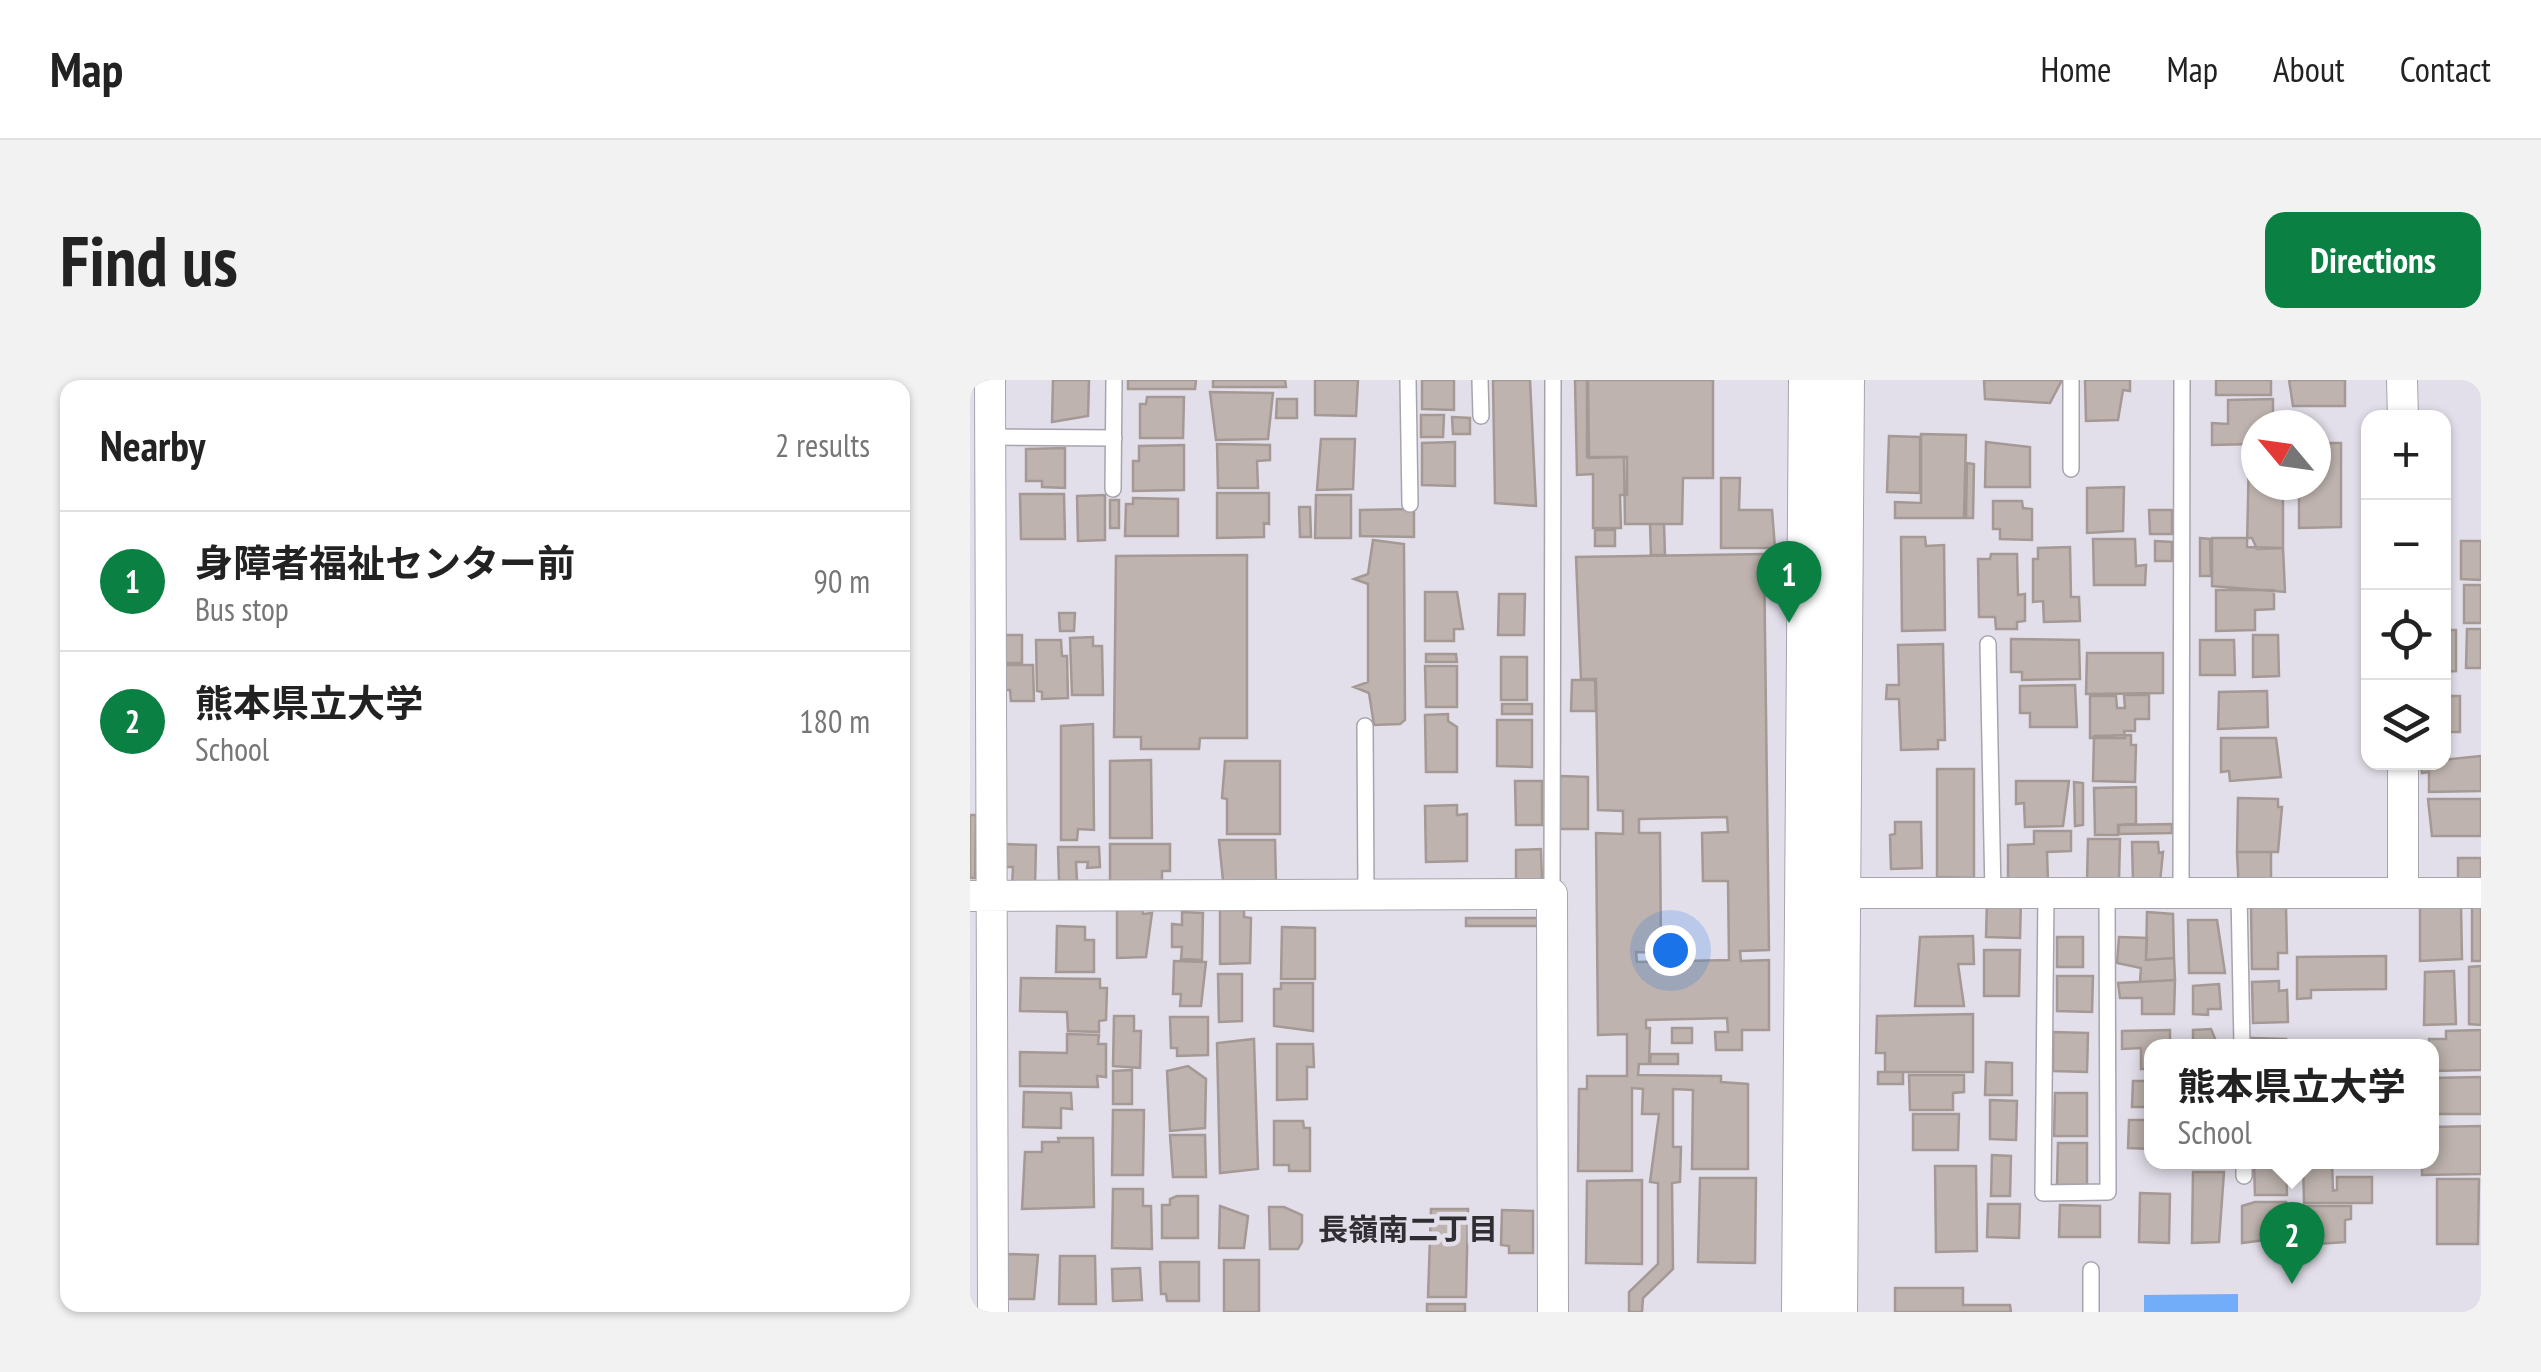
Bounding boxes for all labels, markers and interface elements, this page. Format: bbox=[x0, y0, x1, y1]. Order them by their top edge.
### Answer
text: Map bbox=[50, 38, 123, 100]
text: Home bbox=[2040, 46, 2112, 92]
text: Map bbox=[2167, 46, 2218, 92]
text: About bbox=[2273, 46, 2345, 92]
text: Contact bbox=[2400, 46, 2491, 92]
button: Directions bbox=[2265, 212, 2481, 308]
text: Find us bbox=[60, 215, 238, 305]
north arrow bbox=[2241, 410, 2331, 500]
map controls bbox=[2361, 410, 2451, 770]
button: + bbox=[2361, 410, 2451, 500]
text: Nearby bbox=[100, 418, 205, 473]
text: 2 results bbox=[775, 424, 870, 466]
button: − bbox=[2361, 500, 2451, 590]
text: 身障者福祉センター前 bbox=[195, 538, 575, 587]
pin: 1 bbox=[1756, 540, 1822, 623]
text: 1 bbox=[125, 560, 140, 602]
text: 90 m bbox=[814, 560, 870, 602]
text: Bus stop bbox=[195, 588, 289, 630]
button: locate bbox=[2361, 590, 2451, 680]
text: 熊本県立大学 bbox=[195, 678, 423, 727]
button: layers bbox=[2361, 680, 2451, 770]
text: 2 bbox=[125, 700, 140, 742]
text: 180 m bbox=[799, 700, 870, 742]
text: School bbox=[195, 728, 269, 770]
your location bbox=[1645, 925, 1696, 976]
popup bbox=[2144, 1039, 2439, 1169]
text: 熊本県立大学 bbox=[2177, 1061, 2406, 1110]
text: School bbox=[2177, 1111, 2252, 1153]
pin: 2 bbox=[2260, 1202, 2324, 1284]
district label: 長嶺南二丁目 bbox=[1318, 1209, 1498, 1248]

